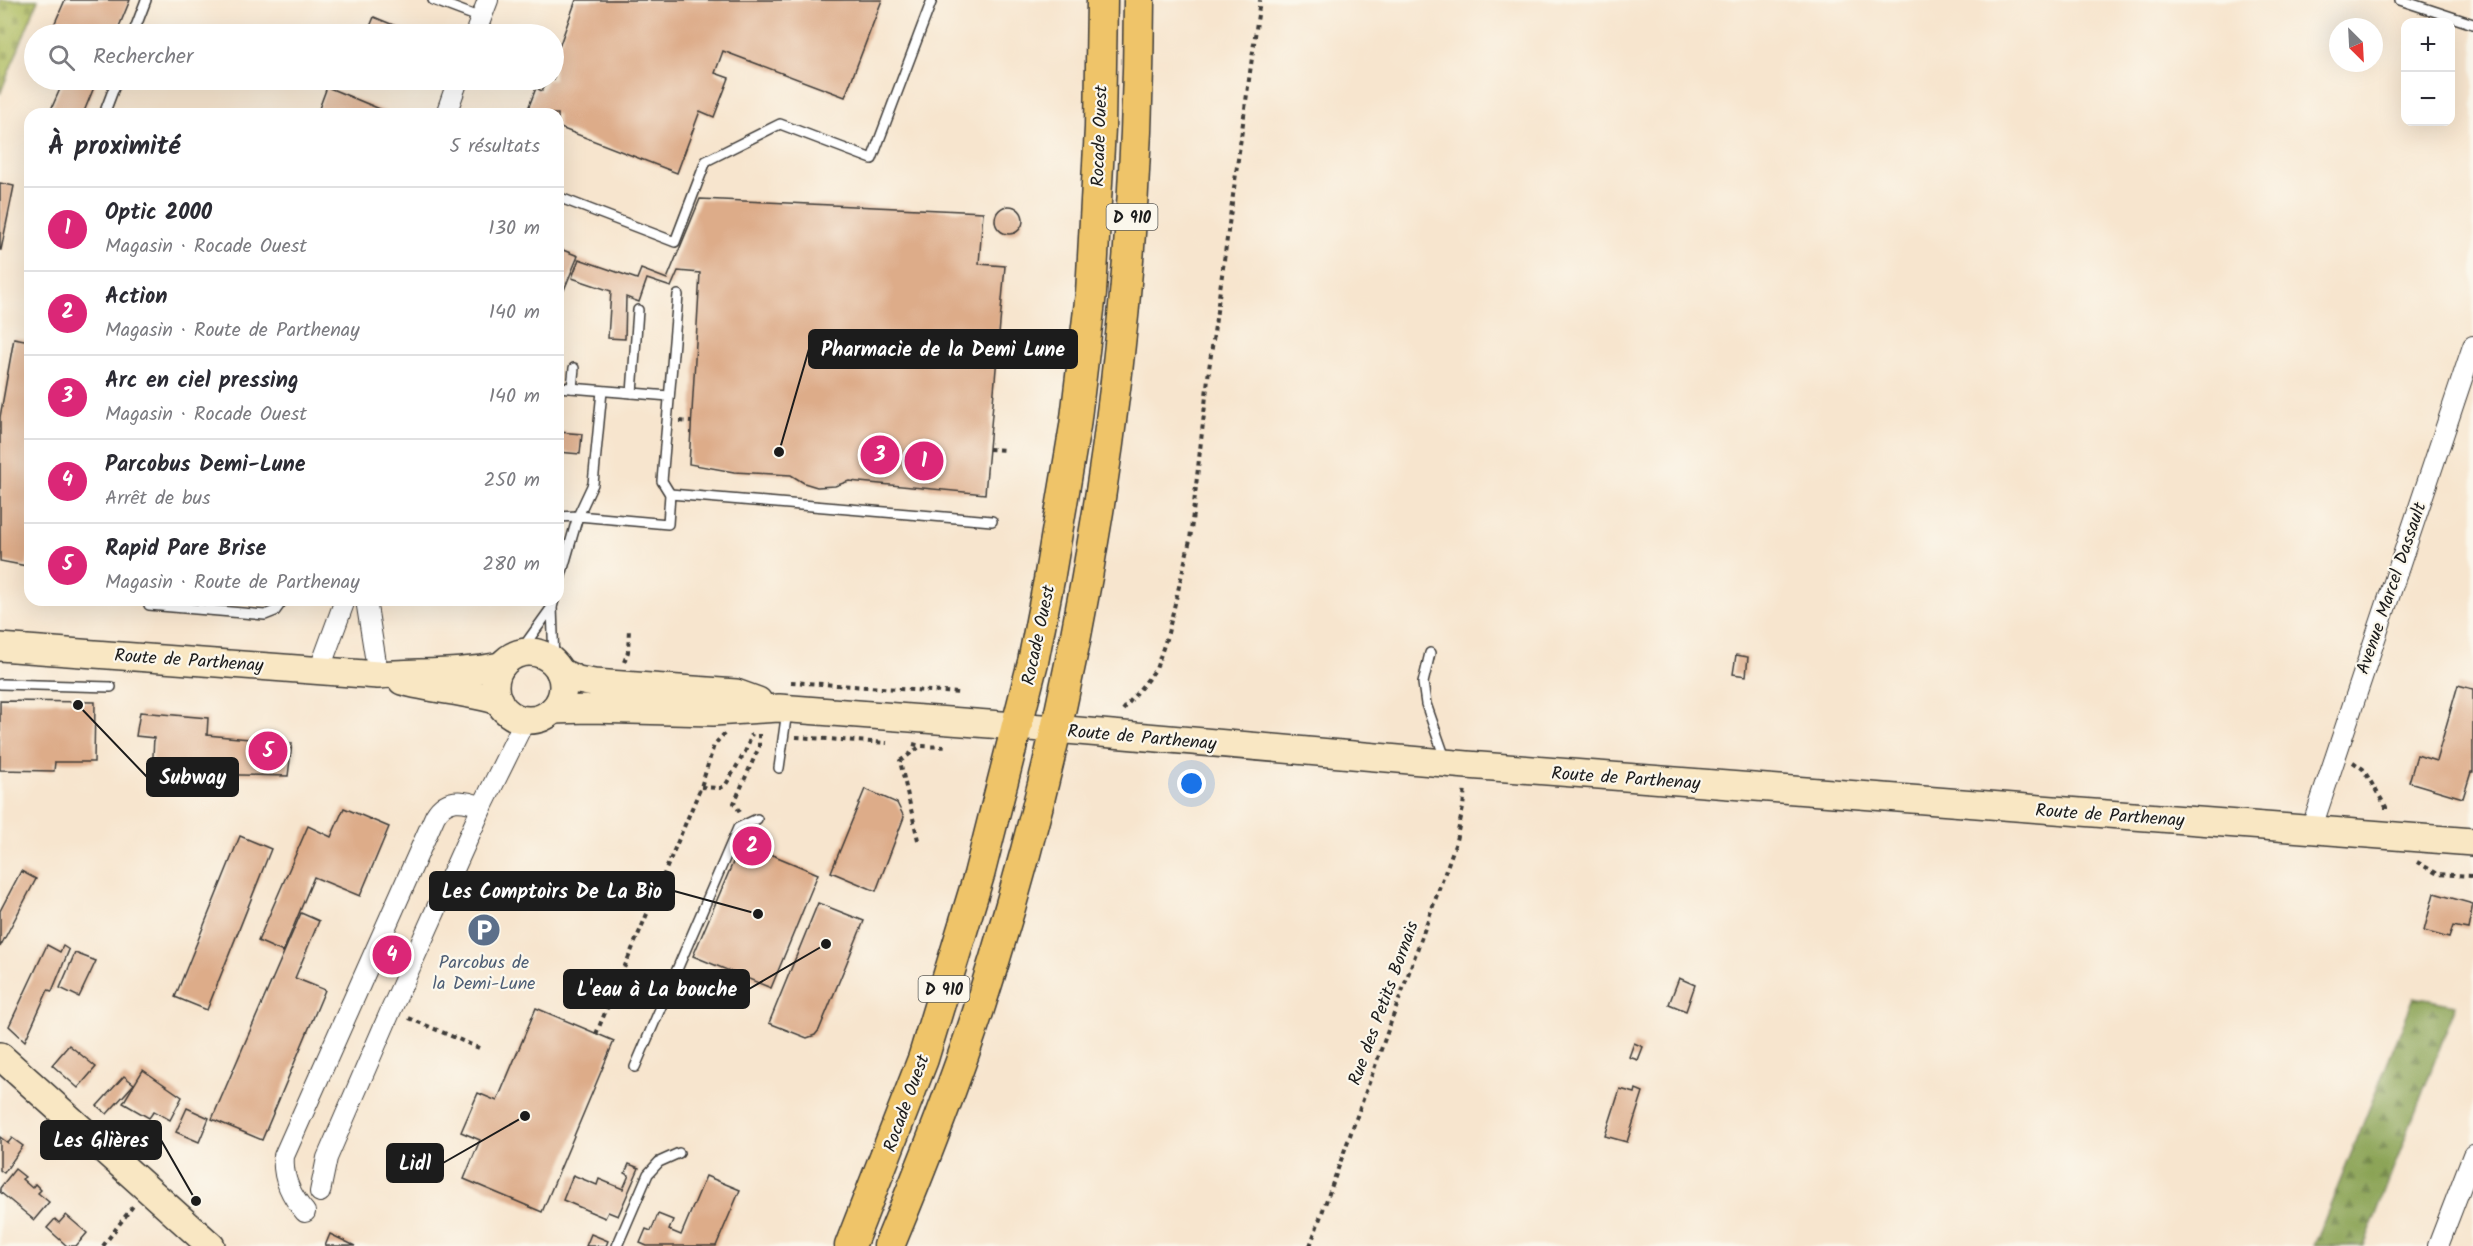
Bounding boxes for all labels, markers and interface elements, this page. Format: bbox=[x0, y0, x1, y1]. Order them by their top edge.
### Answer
north arrow bbox=[2329, 18, 2383, 72]
map controls bbox=[2401, 18, 2455, 126]
button: + bbox=[2401, 18, 2455, 72]
search box bbox=[24, 24, 564, 90]
text: Rechercher bbox=[93, 40, 193, 75]
icon: search bbox=[45, 41, 78, 74]
button: − bbox=[2401, 72, 2455, 126]
street label: Rocade Ouest bbox=[1084, 84, 1117, 187]
text: À proximité bbox=[48, 126, 180, 168]
text: 5 résultats bbox=[449, 131, 540, 163]
text: Optic 2000 bbox=[105, 196, 212, 231]
road number: D 910 bbox=[1106, 204, 1158, 230]
text: 1 bbox=[64, 213, 71, 245]
text: 130 m bbox=[488, 213, 540, 245]
text: Magasin · Rocade Ouest bbox=[105, 231, 307, 263]
text: Action bbox=[105, 280, 167, 315]
text: 2 bbox=[62, 297, 73, 329]
text: 140 m bbox=[489, 297, 540, 329]
text: Magasin · Route de Parthenay bbox=[105, 315, 360, 347]
callout: Pharmacie de la Demi Lune bbox=[809, 330, 1077, 368]
text: Pharmacie de la Demi Lune bbox=[821, 335, 1065, 367]
text: Arc en ciel pressing bbox=[105, 364, 299, 399]
text: 3 bbox=[62, 381, 73, 413]
text: 140 m bbox=[489, 381, 540, 413]
text: Magasin · Rocade Ouest bbox=[105, 399, 307, 431]
pin: 3 bbox=[860, 432, 900, 478]
pin: 1 bbox=[904, 438, 944, 484]
text: Parcobus Demi-Lune bbox=[105, 448, 305, 483]
text: 4 bbox=[62, 465, 73, 497]
text: 250 m bbox=[484, 465, 540, 497]
text: Arrêt de bus bbox=[105, 483, 211, 515]
street label: Avenue Marcel Dassault bbox=[2349, 498, 2436, 679]
text: Rapid Pare Brise bbox=[105, 532, 266, 567]
text: 5 bbox=[62, 549, 73, 581]
text: 280 m bbox=[482, 549, 540, 581]
text: Magasin · Route de Parthenay bbox=[105, 567, 360, 599]
street label: Rocade Ouest bbox=[1015, 581, 1064, 688]
street label: Route de Parthenay bbox=[113, 642, 265, 681]
street label: Route de Parthenay bbox=[1066, 718, 1218, 759]
pin: 5 bbox=[248, 728, 288, 774]
callout: Subway bbox=[147, 758, 238, 796]
street label: Route de Parthenay bbox=[1550, 760, 1702, 799]
text: Subway bbox=[160, 763, 227, 795]
your location bbox=[1177, 769, 1206, 798]
street label: Route de Parthenay bbox=[2034, 797, 2186, 836]
pin: 2 bbox=[732, 824, 771, 868]
callout: Les Comptoirs De La Bio bbox=[430, 872, 674, 910]
text: Les Comptoirs De La Bio bbox=[442, 877, 662, 909]
parking icon: Parcobus de la Demi-Lune bbox=[466, 912, 502, 948]
street label: Rue des Petits Bornais bbox=[1341, 917, 1428, 1090]
pin: 4 bbox=[372, 932, 412, 978]
place label: Parcobus de la Demi-Lune bbox=[433, 949, 535, 999]
callout: L'eau à La bouche bbox=[564, 970, 749, 1008]
text: L'eau à La bouche bbox=[577, 975, 738, 1007]
road number: D 910 bbox=[918, 976, 970, 1002]
street label: Rocade Ouest bbox=[876, 1050, 939, 1156]
callout: Les Glières bbox=[41, 1121, 161, 1159]
text: Les Glières bbox=[53, 1126, 149, 1158]
callout: Lidl bbox=[387, 1144, 443, 1182]
text: Lidl bbox=[399, 1149, 432, 1181]

